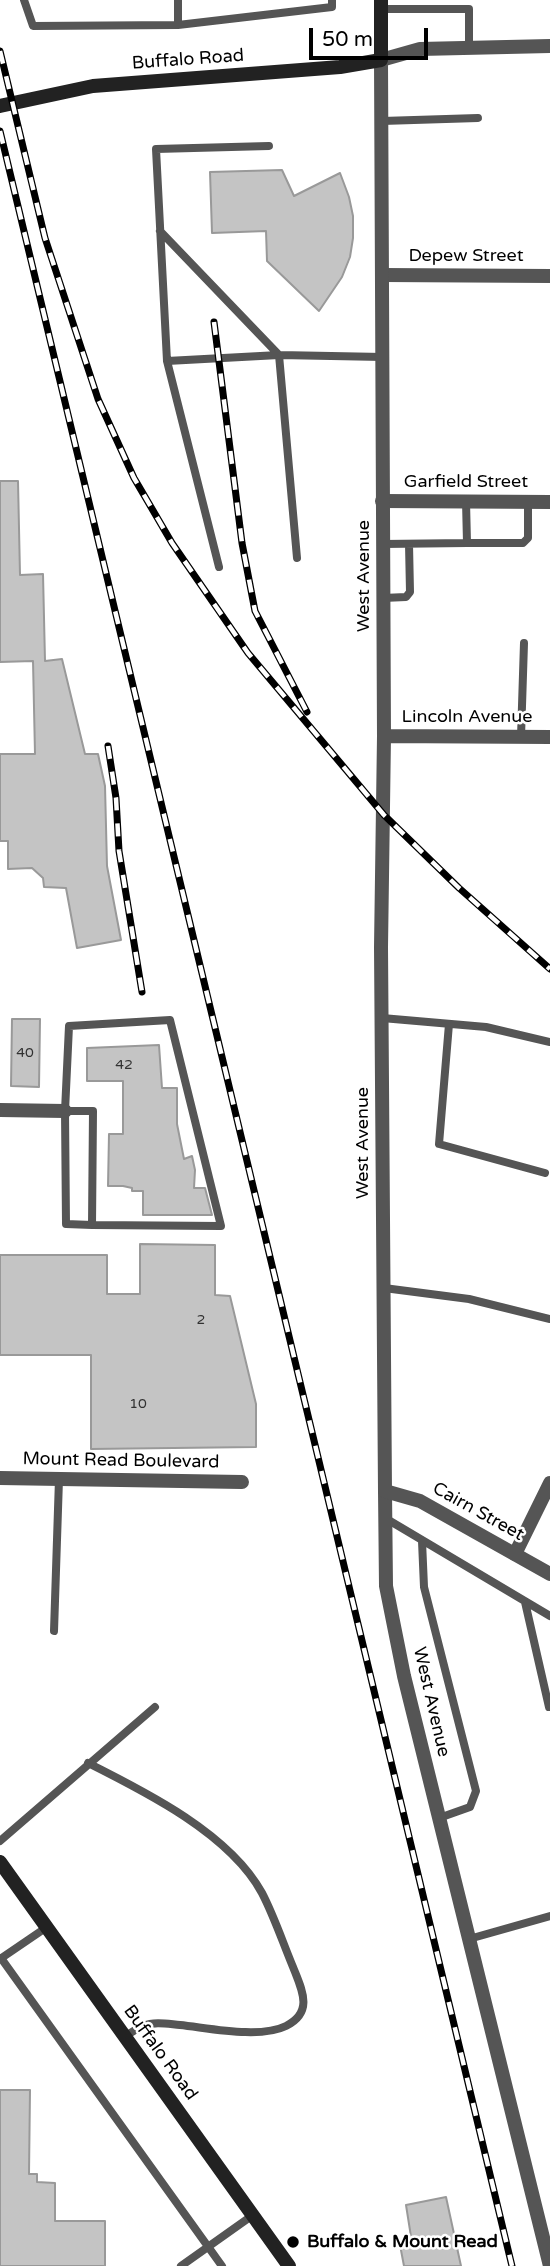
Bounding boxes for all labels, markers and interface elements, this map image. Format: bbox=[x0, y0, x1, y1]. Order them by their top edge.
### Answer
scale bar bbox=[312, 14, 431, 58]
text: 50 m bbox=[322, 27, 373, 52]
street label: Buffalo Road bbox=[131, 45, 245, 75]
street label: Depew Street bbox=[408, 245, 524, 267]
street label: Garfield Street bbox=[404, 471, 528, 493]
street label: West Avenue bbox=[353, 520, 375, 632]
street label: Lincoln Avenue bbox=[402, 706, 532, 728]
house number: 40 bbox=[16, 1045, 34, 1061]
house number: 42 bbox=[115, 1057, 133, 1073]
street label: West Avenue bbox=[352, 1087, 374, 1199]
house number: 2 bbox=[197, 1312, 205, 1328]
house number: 10 bbox=[129, 1396, 147, 1412]
street label: Mount Read Boulevard bbox=[22, 1448, 220, 1474]
street label: Cairn Street bbox=[429, 1478, 527, 1546]
street label: West Avenue bbox=[408, 1645, 454, 1759]
street label: Buffalo Road bbox=[118, 2001, 202, 2105]
place label: Buffalo & Mount Read bbox=[307, 2231, 498, 2253]
marker: Buffalo & Mount Read bbox=[285, 2234, 301, 2250]

